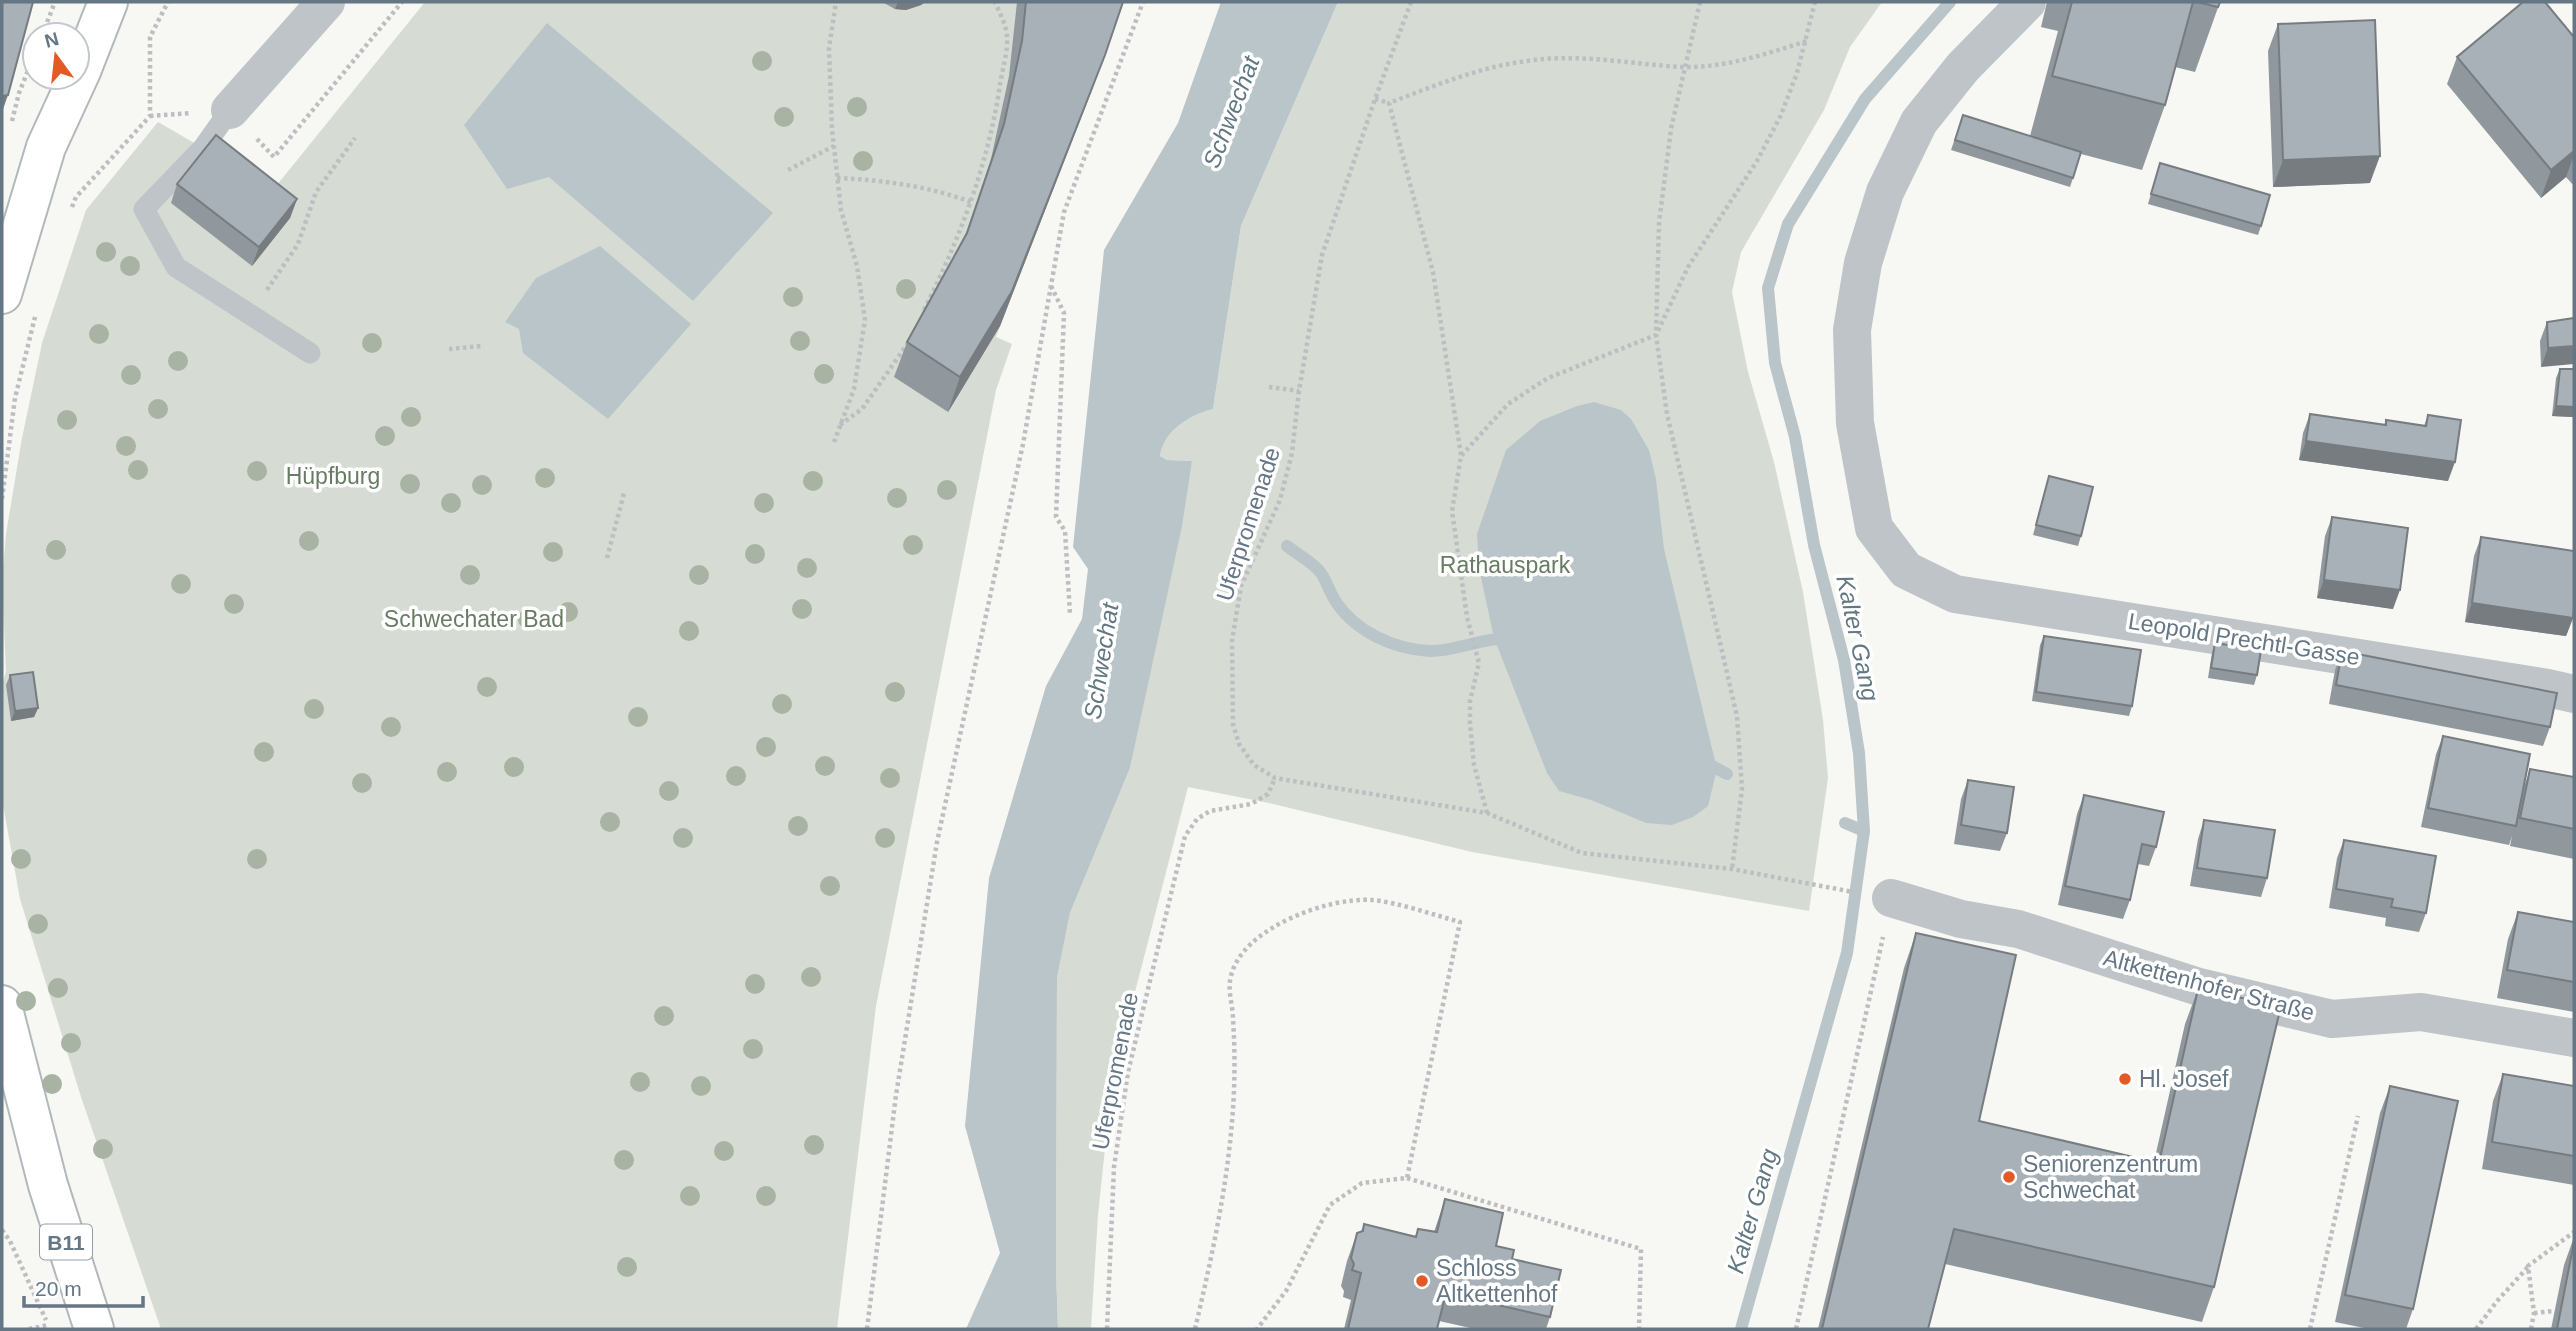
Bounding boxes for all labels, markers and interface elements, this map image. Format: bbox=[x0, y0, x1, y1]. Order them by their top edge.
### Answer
north arrow bbox=[21, 21, 91, 91]
text: N bbox=[42, 28, 61, 52]
water label: Schwechat bbox=[1197, 51, 1265, 172]
street label: Uferpromenade bbox=[1211, 444, 1285, 604]
park label: Hüpfburg bbox=[286, 463, 380, 489]
park label: Rathauspark bbox=[1440, 552, 1571, 578]
water label: Kalter Gang bbox=[1831, 573, 1885, 704]
water label: Schwechat bbox=[1078, 600, 1124, 721]
park label: Schwechater Bad bbox=[384, 606, 564, 632]
street label: Leopold Prechtl-Gasse bbox=[2126, 608, 2362, 670]
street label: Altkettenhofer Straße bbox=[2101, 944, 2317, 1026]
street label: Uferpromenade bbox=[1087, 990, 1143, 1152]
place label: Hl. Josef bbox=[2139, 1066, 2229, 1092]
marker: Hl. Josef bbox=[2117, 1071, 2133, 1087]
water label: Kalter Gang bbox=[1721, 1145, 1783, 1276]
place label: Seniorenzentrum Schwechat bbox=[2023, 1151, 2198, 1203]
marker: Seniorenzentrum Schwechat bbox=[2001, 1169, 2017, 1185]
road number: B11 bbox=[40, 1224, 92, 1260]
place label: Schloss Altkettenhof bbox=[1436, 1255, 1558, 1307]
scale bar bbox=[24, 1264, 144, 1308]
marker: Schloss Altkettenhof bbox=[1414, 1273, 1430, 1289]
text: 20 m bbox=[35, 1277, 82, 1300]

